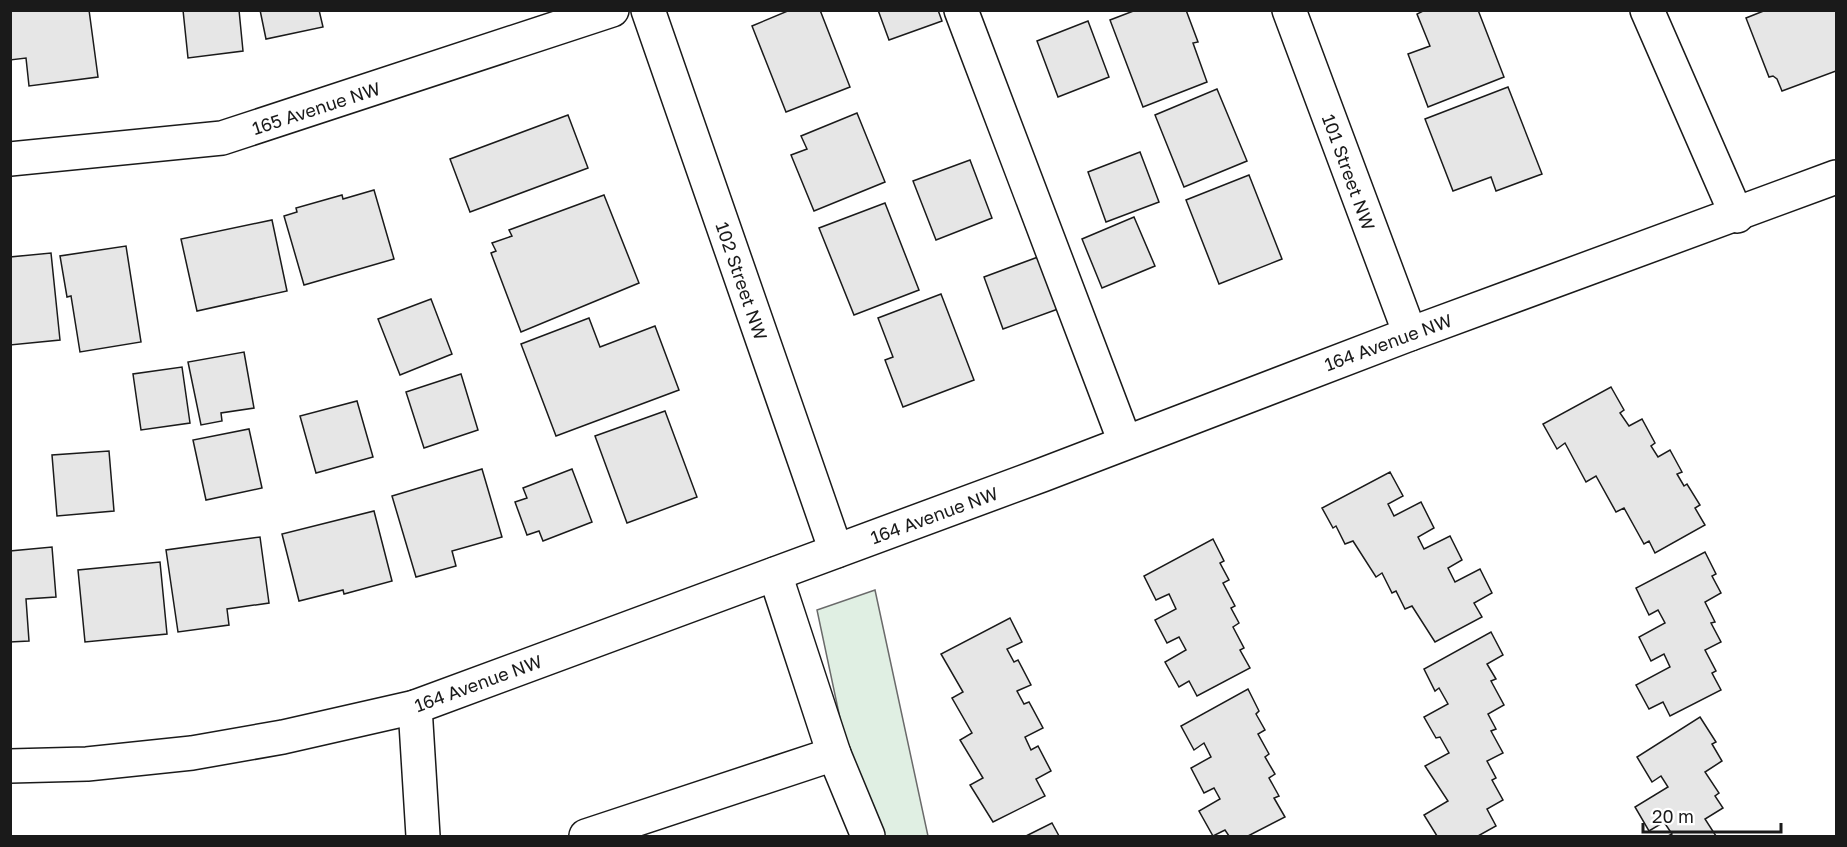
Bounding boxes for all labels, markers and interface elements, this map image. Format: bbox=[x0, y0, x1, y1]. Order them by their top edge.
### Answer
street label: 165 Avenue NW bbox=[249, 77, 383, 139]
street label: 101 Street NW bbox=[1318, 111, 1380, 233]
street label: 102 Street NW bbox=[711, 219, 773, 343]
street label: 164 Avenue NW bbox=[1321, 309, 1455, 375]
street label: 164 Avenue NW bbox=[867, 482, 1001, 548]
street label: 164 Avenue NW bbox=[411, 650, 545, 716]
scale bar bbox=[1643, 796, 1781, 834]
text: 20 m bbox=[1652, 805, 1694, 827]

